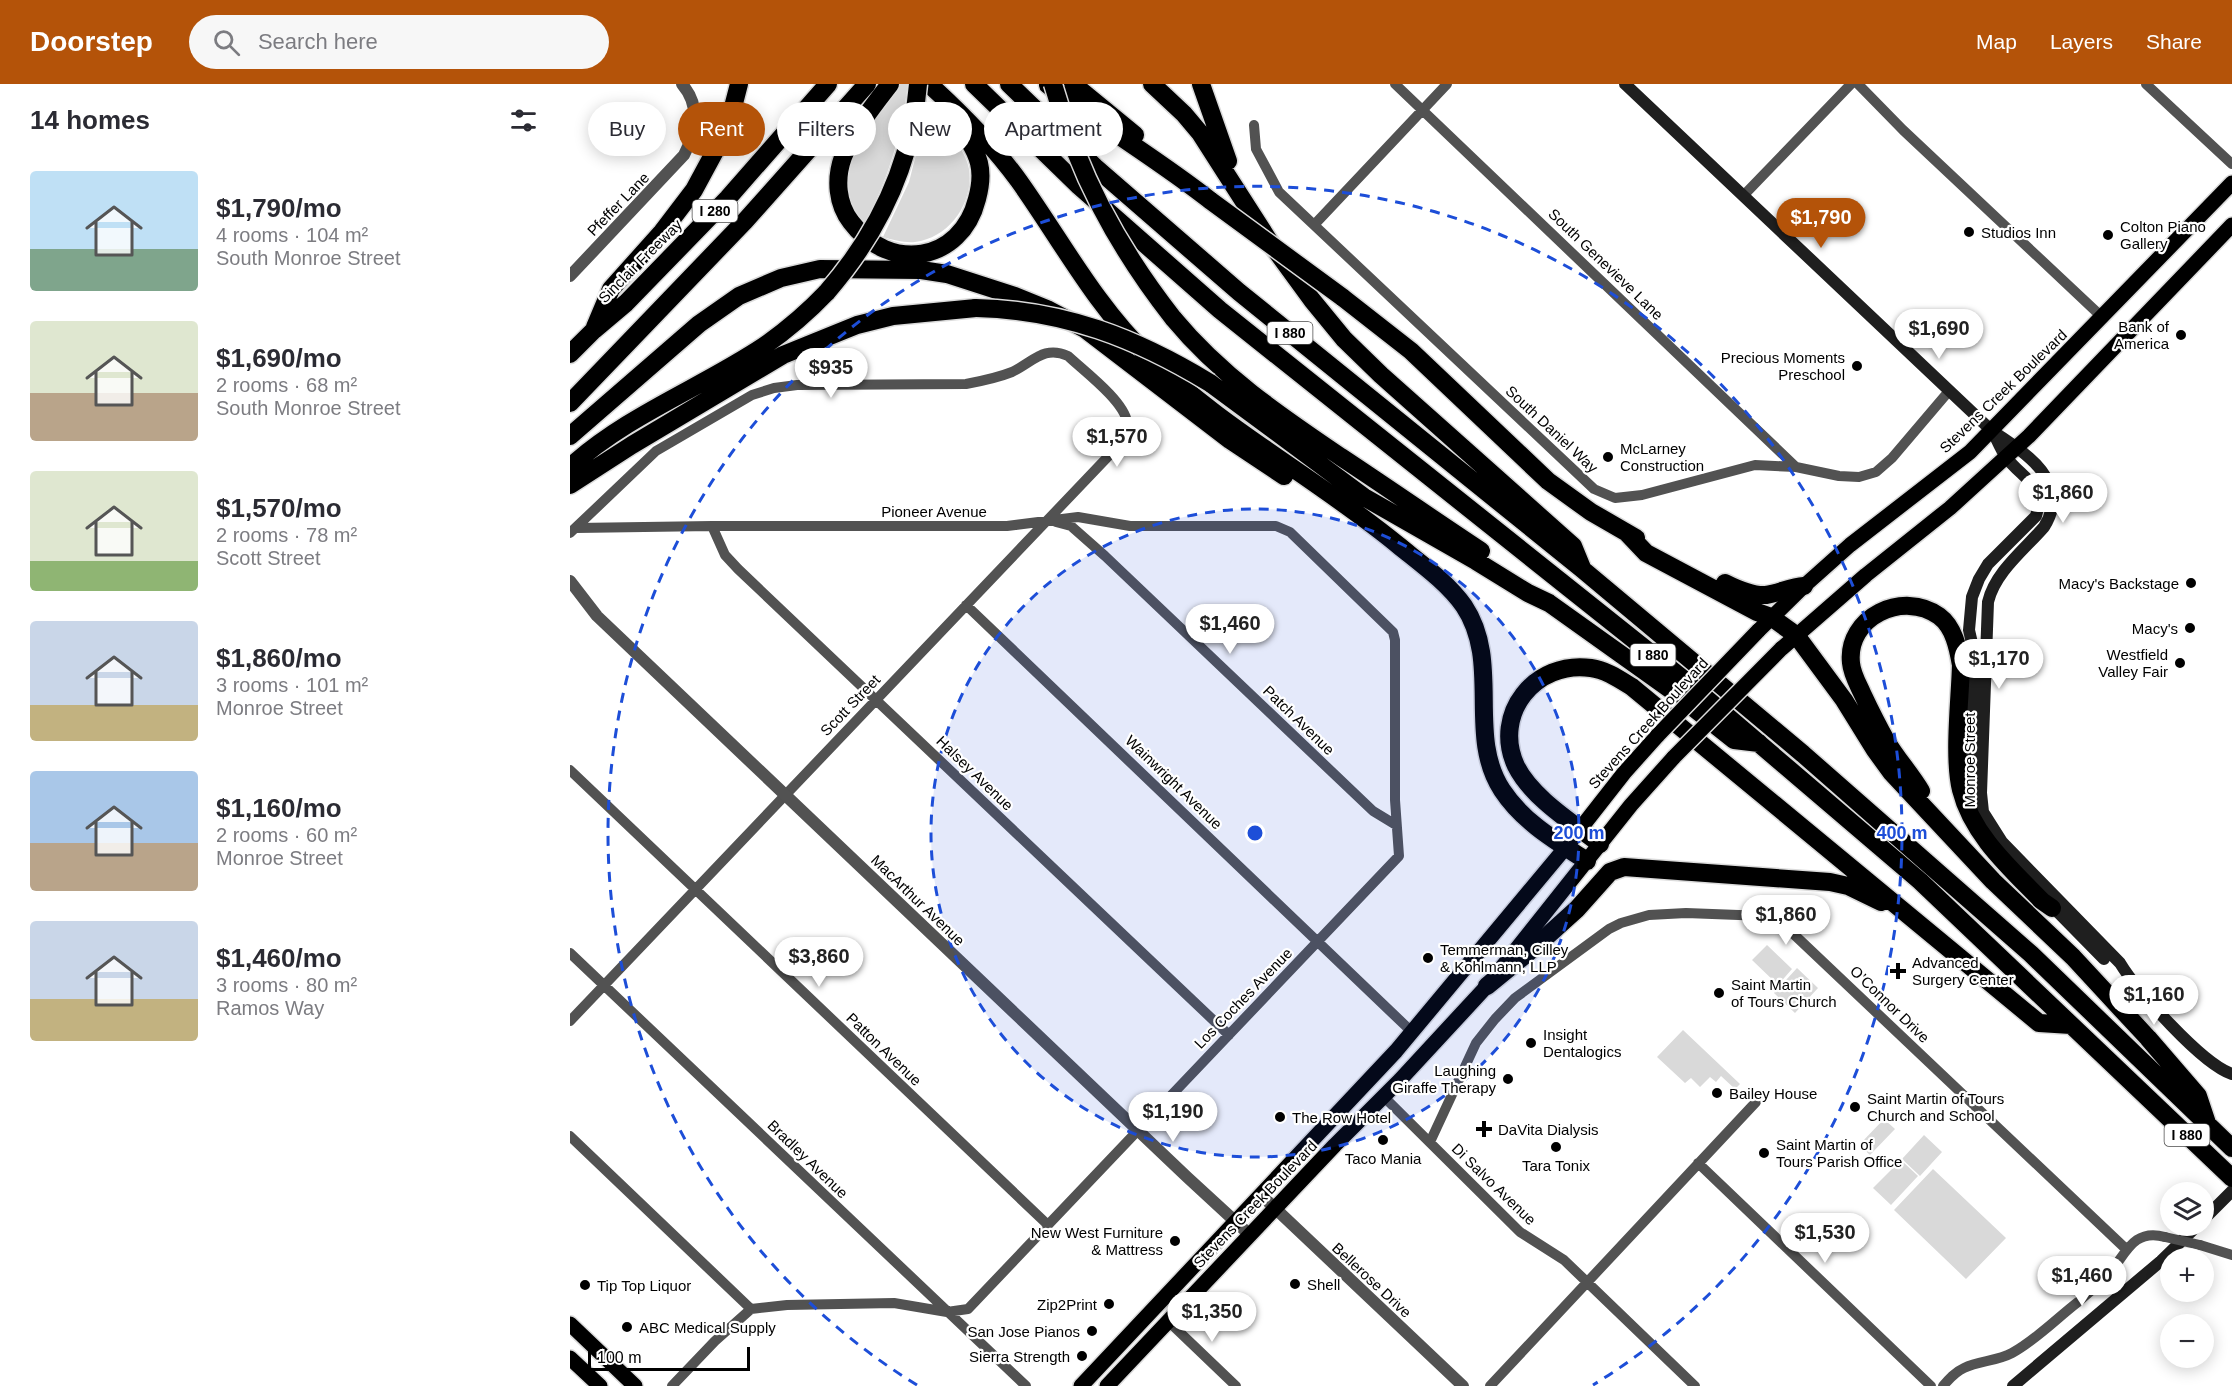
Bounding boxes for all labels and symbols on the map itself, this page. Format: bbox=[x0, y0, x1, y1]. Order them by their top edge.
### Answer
street label: Pfeffer Lane bbox=[584, 169, 652, 239]
pin: $1,790 bbox=[1772, 198, 1870, 249]
road number: I 280 bbox=[692, 200, 738, 222]
street label: South Genevieve Lane bbox=[1545, 205, 1667, 323]
street label: Sinclair Freeway bbox=[595, 215, 686, 306]
place label: Colton Piano Gallery bbox=[2120, 218, 2206, 252]
place label: Studios Inn bbox=[1981, 224, 2056, 241]
marker: Studios Inn bbox=[1962, 225, 1976, 239]
marker: Colton Piano Gallery bbox=[2101, 228, 2115, 242]
pin: $1,690 bbox=[1890, 309, 1988, 360]
place label: Bank of America bbox=[2114, 318, 2170, 352]
road number: I 880 bbox=[1268, 322, 1312, 344]
street label: Stevens Creek Boulevard bbox=[1936, 326, 2070, 456]
marker: Bank of America bbox=[2174, 328, 2188, 342]
pin: $935 bbox=[795, 348, 867, 399]
place label: Precious Moments Preschool bbox=[1721, 349, 1845, 383]
marker: Precious Moments Preschool bbox=[1850, 359, 1864, 373]
street label: South Daniel Way bbox=[1502, 382, 1602, 476]
pin: $1,570 bbox=[1068, 417, 1166, 468]
place label: McLarney Construction bbox=[1620, 440, 1704, 474]
marker: McLarney Construction bbox=[1601, 450, 1615, 464]
pin: $1,860 bbox=[2014, 473, 2112, 524]
street label: Pioneer Avenue bbox=[881, 503, 987, 520]
place label: Macy's Backstage bbox=[2059, 575, 2179, 592]
marker: Macy's Backstage bbox=[2184, 576, 2198, 590]
pin: $1,460 bbox=[1181, 604, 1279, 655]
place label: Macy's bbox=[2132, 620, 2178, 637]
marker: Macy's bbox=[2183, 621, 2197, 635]
pin: $1,170 bbox=[1950, 639, 2048, 690]
road number: I 880 bbox=[1630, 644, 1676, 666]
place label: Westfield Valley Fair bbox=[2098, 646, 2168, 680]
street label: Stevens Creek Boulevard bbox=[1585, 654, 1711, 792]
marker: Westfield Valley Fair bbox=[2173, 656, 2187, 670]
street label: Scott Street bbox=[817, 670, 884, 739]
street label: Patch Avenue bbox=[1260, 682, 1338, 758]
street label: Monroe Street bbox=[1961, 712, 1978, 808]
street label: Halsey Avenue bbox=[933, 732, 1017, 814]
street label: Wainwright Avenue bbox=[1122, 732, 1226, 832]
centre of rings bbox=[1245, 823, 1265, 843]
text: 200 m bbox=[1553, 823, 1605, 843]
text: 400 m bbox=[1876, 823, 1928, 843]
street label: MacArthur Avenue bbox=[868, 851, 968, 949]
pin: $1,860 bbox=[1737, 895, 1835, 946]
pin: $3,860 bbox=[770, 937, 868, 988]
place label: Temmerman, Cilley & Kohlmann, LLP bbox=[1440, 941, 1569, 975]
street label: Los Coches Avenue bbox=[1191, 944, 1295, 1052]
marker: Temmerman, Cilley & Kohlmann, LLP bbox=[1421, 951, 1435, 965]
place label: Advanced Surgery Center bbox=[1912, 954, 2014, 988]
street label: O’Connor Drive bbox=[1847, 962, 1933, 1046]
marker: Advanced Surgery Center bbox=[1889, 962, 1907, 980]
pin: $1,160 bbox=[2105, 975, 2203, 1026]
place label: Saint Martin of Tours Church bbox=[1731, 976, 1837, 1010]
marker: Saint Martin of Tours Church bbox=[1712, 986, 1726, 1000]
street label: Patton Avenue bbox=[843, 1009, 925, 1089]
place label: Insight Dentalogics bbox=[1543, 1026, 1621, 1060]
marker: Insight Dentalogics bbox=[1524, 1036, 1538, 1050]
place label: Laughing Giraffe Therapy bbox=[1392, 1062, 1496, 1096]
marker: Laughing Giraffe Therapy bbox=[1501, 1072, 1515, 1086]
place label: Bailey House bbox=[1729, 1085, 1817, 1102]
marker: Bailey House bbox=[1710, 1086, 1724, 1100]
place label: Saint Martin of Tours Church and School bbox=[1867, 1090, 2004, 1124]
pin: $1,190 bbox=[1124, 1092, 1222, 1143]
marker: Saint Martin of Tours Church and School bbox=[1848, 1100, 1862, 1114]
place label: The Row Hotel bbox=[1292, 1109, 1391, 1126]
marker: The Row Hotel bbox=[1273, 1110, 1287, 1124]
street label: Bradley Avenue bbox=[764, 1116, 852, 1202]
marker: DaVita Dialysis bbox=[1475, 1120, 1493, 1138]
place label: DaVita Dialysis bbox=[1498, 1121, 1599, 1138]
road number: I 880 bbox=[2164, 1124, 2210, 1146]
marker: Taco Mania bbox=[1376, 1133, 1390, 1147]
place label: Saint Martin of Tours Parish Office bbox=[1776, 1136, 1902, 1170]
street label: Stevens Creek Boulevard bbox=[1190, 1137, 1320, 1271]
street label: Di Salvo Avenue bbox=[1449, 1140, 1539, 1228]
marker: Tara Tonix bbox=[1549, 1140, 1563, 1154]
marker: Saint Martin of Tours Parish Office bbox=[1757, 1146, 1771, 1160]
place label: Taco Mania bbox=[1345, 1150, 1422, 1167]
place label: Tara Tonix bbox=[1522, 1157, 1591, 1174]
pin: $1,530 bbox=[1776, 1213, 1874, 1264]
place label: New West Furniture & Mattress bbox=[1031, 1224, 1163, 1258]
marker: New West Furniture & Mattress bbox=[1168, 1234, 1182, 1248]
street label: Bellerose Drive bbox=[1329, 1239, 1415, 1321]
pin: $1,460 bbox=[2033, 1256, 2131, 1307]
place label: Shell bbox=[1307, 1276, 1340, 1293]
place label: Tip Top Liquor bbox=[597, 1277, 691, 1294]
marker: Shell bbox=[1288, 1277, 1302, 1291]
marker: Tip Top Liquor bbox=[578, 1278, 592, 1292]
pin: $1,350 bbox=[1163, 1292, 1261, 1343]
place label: Zip2Print bbox=[1037, 1296, 1098, 1313]
marker: Zip2Print bbox=[1102, 1297, 1116, 1311]
place label: ABC Medical Supply bbox=[639, 1319, 776, 1336]
marker: ABC Medical Supply bbox=[620, 1320, 634, 1334]
place label: San Jose Pianos bbox=[967, 1323, 1080, 1340]
marker: San Jose Pianos bbox=[1085, 1324, 1099, 1338]
scale bar bbox=[588, 1344, 750, 1372]
place label: Sierra Strength bbox=[969, 1348, 1070, 1365]
marker: Sierra Strength bbox=[1075, 1349, 1089, 1363]

